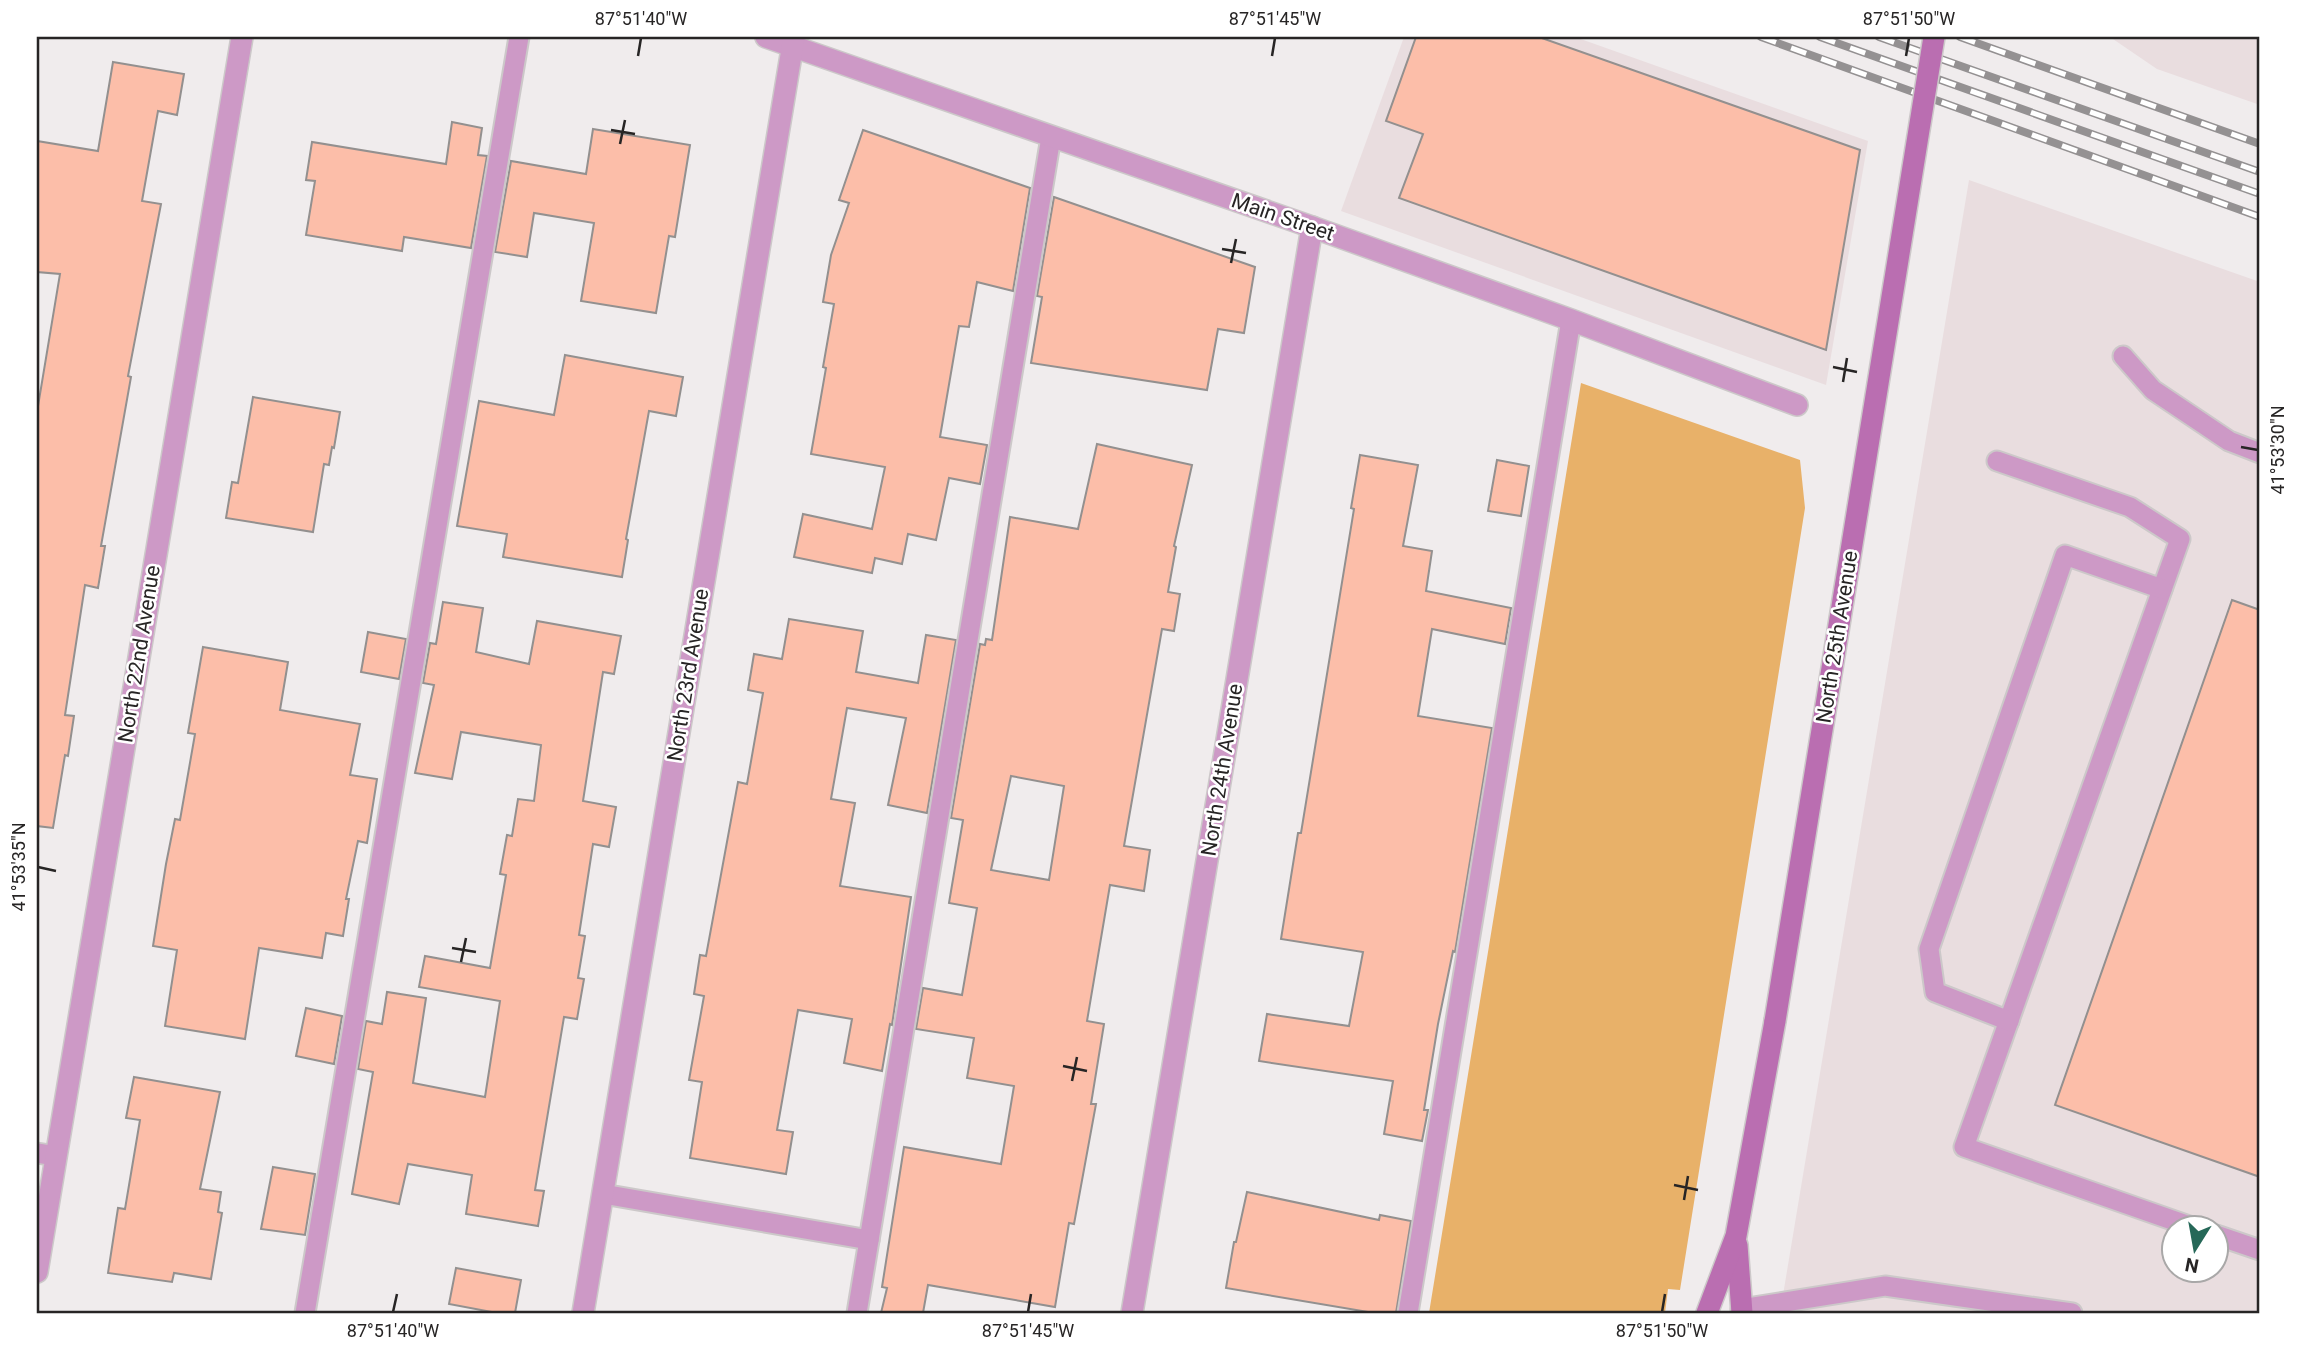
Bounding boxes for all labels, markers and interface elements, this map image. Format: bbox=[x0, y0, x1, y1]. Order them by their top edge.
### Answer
text: 87°51'40"W bbox=[595, 8, 687, 29]
text: 87°51'45"W bbox=[1229, 8, 1321, 29]
text: 87°51'50"W bbox=[1863, 8, 1955, 29]
street label: Main Street bbox=[1228, 188, 1338, 246]
text: 41°53'30"N bbox=[2267, 405, 2288, 495]
street label: North 25th Avenue bbox=[1812, 549, 1862, 725]
street label: North 22nd Avenue bbox=[113, 564, 165, 744]
street label: North 23rd Avenue bbox=[663, 587, 713, 763]
street label: North 24th Avenue bbox=[1197, 682, 1247, 858]
text: 41°53'35"N bbox=[8, 822, 29, 912]
north arrow bbox=[2160, 1214, 2230, 1284]
text: N bbox=[2183, 1253, 2201, 1278]
text: 87°51'40"W bbox=[347, 1320, 439, 1341]
text: 87°51'45"W bbox=[982, 1320, 1074, 1341]
text: 87°51'50"W bbox=[1616, 1320, 1708, 1341]

